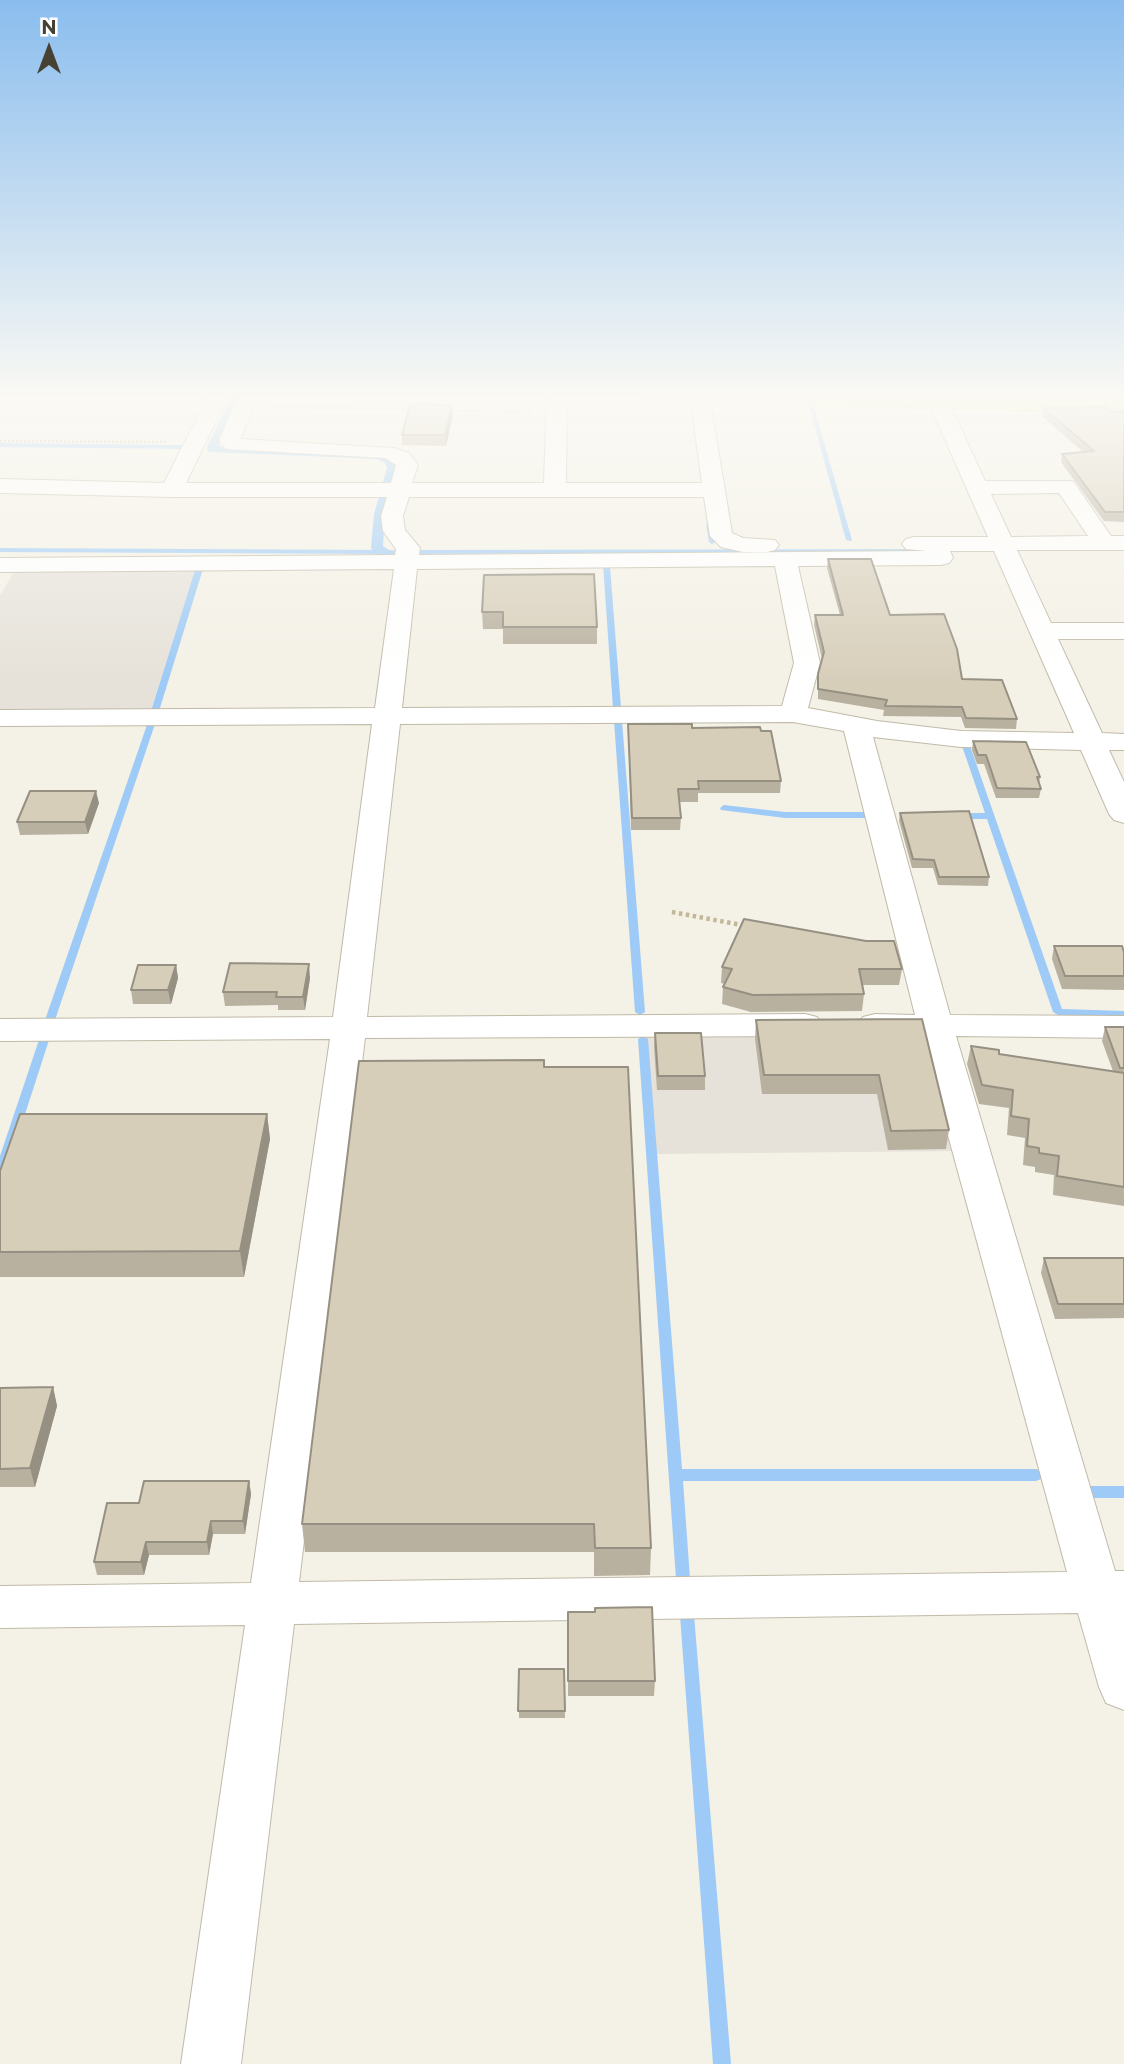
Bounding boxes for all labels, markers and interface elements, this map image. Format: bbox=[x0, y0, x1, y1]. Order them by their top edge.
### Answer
north arrow bbox=[14, 14, 84, 84]
text: N bbox=[41, 16, 57, 39]

